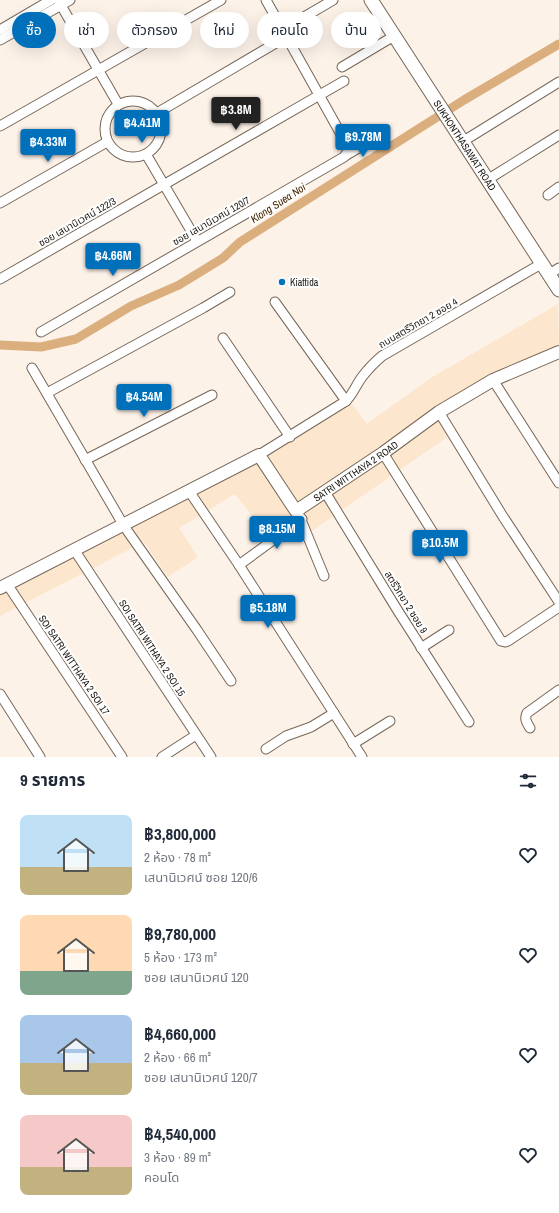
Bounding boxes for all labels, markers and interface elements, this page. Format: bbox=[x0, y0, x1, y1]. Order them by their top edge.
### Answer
chip: ซื้อ bbox=[12, 12, 56, 48]
chip: เช่า bbox=[64, 12, 109, 48]
chip: ตัวกรอง bbox=[117, 12, 192, 48]
chip: ใหม่ bbox=[200, 12, 249, 48]
chip: คอนโด bbox=[257, 12, 323, 48]
chip: บ้าน bbox=[331, 12, 381, 48]
pin: ฿3.8M bbox=[208, 97, 264, 131]
street label: SUKHONTHASAWAT ROAD bbox=[431, 97, 499, 193]
text: ฿3.8M bbox=[220, 101, 252, 118]
pin: ฿4.41M bbox=[109, 110, 175, 144]
text: ฿4.41M bbox=[123, 114, 161, 131]
pin: ฿9.78M bbox=[330, 124, 396, 158]
text: ฿9.78M bbox=[344, 128, 382, 145]
pin: ฿4.33M bbox=[15, 129, 81, 163]
text: ฿4.33M bbox=[29, 133, 67, 150]
water label: Klong Suea Noi bbox=[248, 180, 309, 226]
street label: ซอย เสนานิเวศน์ 120/7 bbox=[170, 193, 252, 248]
street label: ซอย เสนานิเวศน์ 122/3 bbox=[36, 194, 118, 249]
pin: ฿4.66M bbox=[80, 243, 146, 277]
text: ฿4.66M bbox=[94, 247, 132, 264]
place label: Kiattida bbox=[290, 276, 319, 289]
marker: Kiattida bbox=[277, 277, 287, 287]
street label: ถนนสตรีวิทยา 2 ซอย 4 bbox=[376, 295, 460, 351]
pin: ฿4.54M bbox=[111, 384, 177, 418]
text: ฿4.54M bbox=[125, 388, 163, 405]
street label: SATRI WITTHAYA 2 ROAD bbox=[311, 438, 401, 504]
pin: ฿8.15M bbox=[244, 516, 310, 550]
text: ฿8.15M bbox=[258, 520, 296, 537]
pin: ฿10.5M bbox=[407, 530, 473, 564]
text: ฿10.5M bbox=[421, 534, 459, 551]
street label: สตรีวิทยา 2 ซอย 9 bbox=[382, 568, 431, 636]
pin: ฿5.18M bbox=[235, 595, 301, 629]
street label: SOI SATRI WITHAYA 2 SOI 15 bbox=[116, 597, 188, 699]
text: ฿5.18M bbox=[249, 599, 287, 616]
street label: SOI SATRI WITTHAYA 2 SOI 17 bbox=[36, 613, 113, 718]
text: 9 รายการ bbox=[20, 768, 85, 791]
icon: filters bbox=[517, 770, 539, 792]
text: ฿3,800,000 bbox=[144, 822, 216, 845]
icon: home bbox=[52, 831, 100, 879]
icon: heart bbox=[517, 844, 539, 866]
text: 2 ห้อง · 78 m² bbox=[144, 849, 211, 866]
text: เสนานิเวศน์ ซอย 120/6 bbox=[144, 869, 258, 886]
text: ฿9,780,000 bbox=[144, 922, 216, 945]
icon: home bbox=[52, 931, 100, 979]
icon: heart bbox=[517, 944, 539, 966]
text: 5 ห้อง · 173 m² bbox=[144, 949, 217, 966]
text: ซอย เสนานิเวศน์ 120 bbox=[144, 969, 249, 986]
text: ฿4,660,000 bbox=[144, 1022, 216, 1045]
icon: home bbox=[52, 1031, 100, 1079]
icon: heart bbox=[517, 1044, 539, 1066]
text: 2 ห้อง · 66 m² bbox=[144, 1049, 211, 1066]
text: ซอย เสนานิเวศน์ 120/7 bbox=[144, 1069, 258, 1086]
text: ฿4,540,000 bbox=[144, 1122, 216, 1145]
icon: home bbox=[52, 1131, 100, 1179]
icon: heart bbox=[517, 1144, 539, 1166]
text: 3 ห้อง · 89 m² bbox=[144, 1149, 211, 1166]
text: คอนโด bbox=[144, 1169, 179, 1186]

